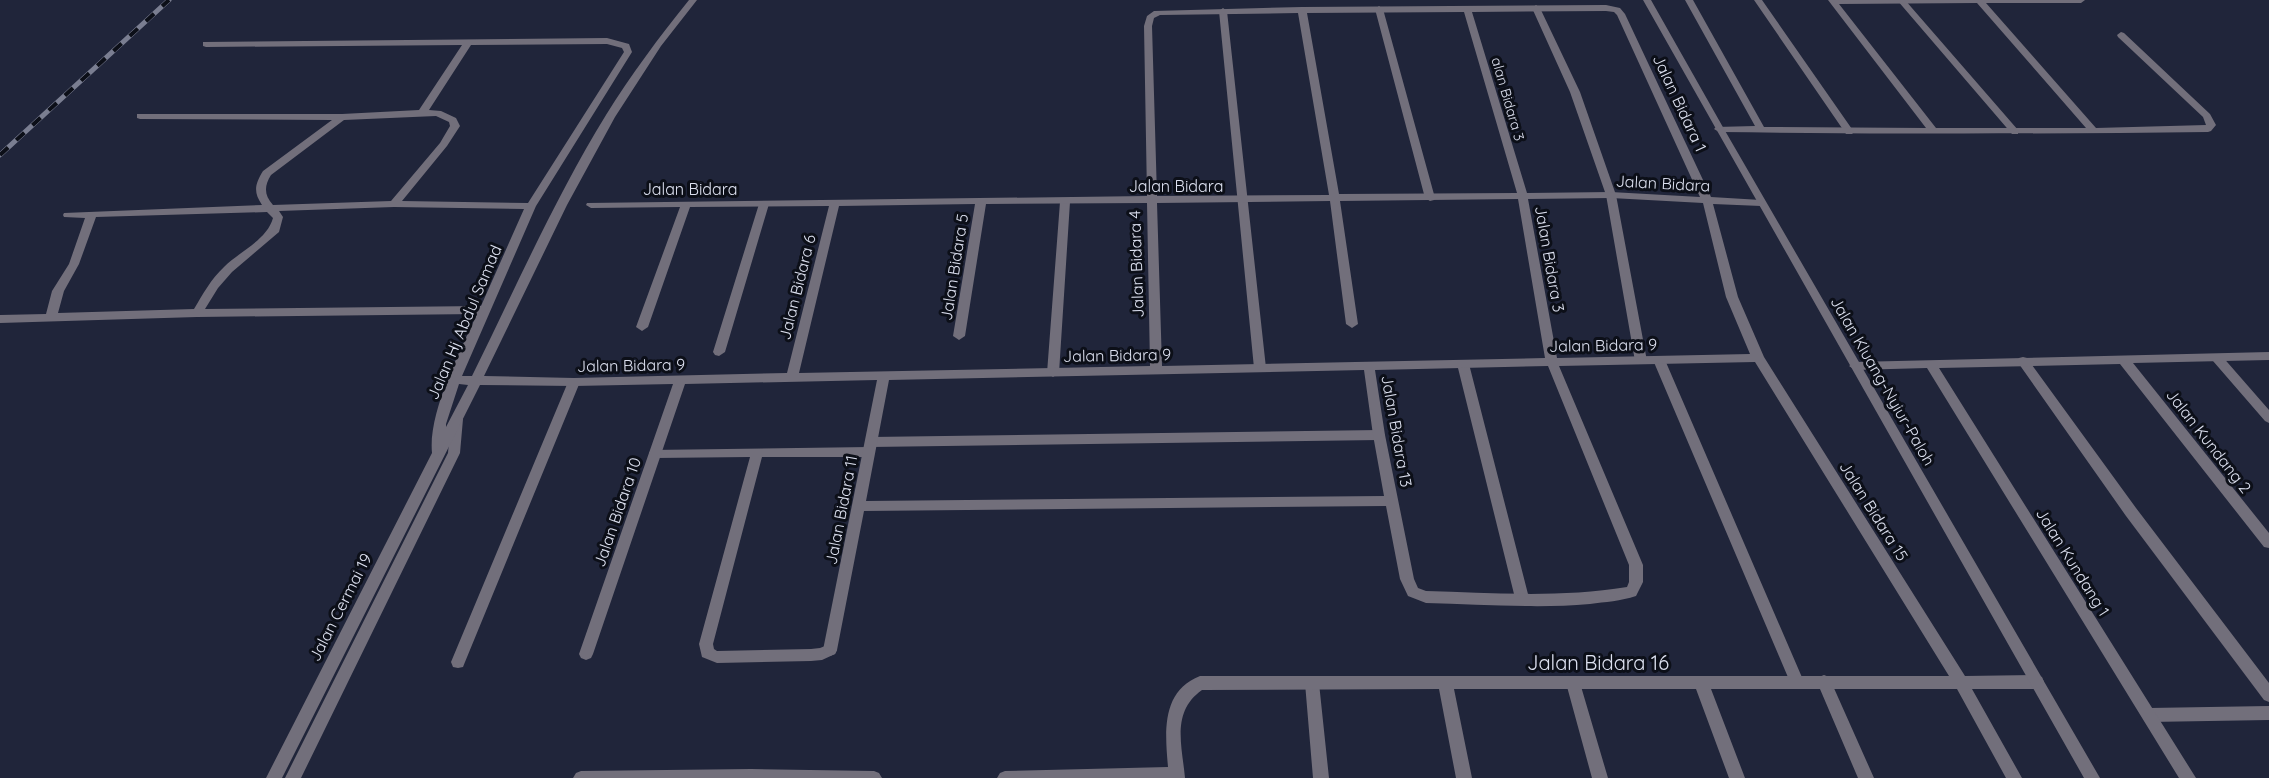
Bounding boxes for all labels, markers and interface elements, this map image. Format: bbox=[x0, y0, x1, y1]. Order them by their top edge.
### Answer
street label: Jalan Bidara 1 bbox=[1649, 51, 1711, 155]
street label: alan Bidara 3 bbox=[1487, 55, 1529, 143]
street label: Jalan Bidara bbox=[1615, 171, 1711, 195]
street label: Jalan Bidara bbox=[1129, 176, 1223, 196]
street label: Jalan Bidara bbox=[643, 179, 737, 199]
street label: Jalan Bidara 3 bbox=[1531, 204, 1569, 314]
street label: Jalan Bidara 4 bbox=[1124, 210, 1148, 318]
street label: Jalan Bidara 5 bbox=[936, 212, 972, 322]
street label: Jalan Bidara 6 bbox=[774, 232, 820, 342]
street label: Jalan Hj Abdul Samad bbox=[422, 242, 506, 402]
street label: Jalan Kluang-Nyiur-Paloh bbox=[1826, 293, 1940, 469]
street label: Jalan Bidara 9 bbox=[1549, 334, 1657, 356]
street label: Jalan Bidara 9 bbox=[1063, 344, 1171, 366]
street label: Jalan Bidara 9 bbox=[577, 354, 685, 376]
street label: Jalan Bidara 13 bbox=[1377, 373, 1417, 489]
street label: Jalan Kundang 2 bbox=[2162, 385, 2256, 497]
street label: Jalan Bidara 11 bbox=[821, 454, 861, 566]
street label: Jalan Bidara 10 bbox=[589, 455, 645, 569]
street label: Jalan Bidara 15 bbox=[1835, 457, 1913, 565]
street label: Jalan Kundang 1 bbox=[2032, 504, 2114, 620]
street label: Jalan Cermai 19 bbox=[304, 550, 376, 664]
street label: Jalan Bidara 16 bbox=[1527, 650, 1669, 675]

